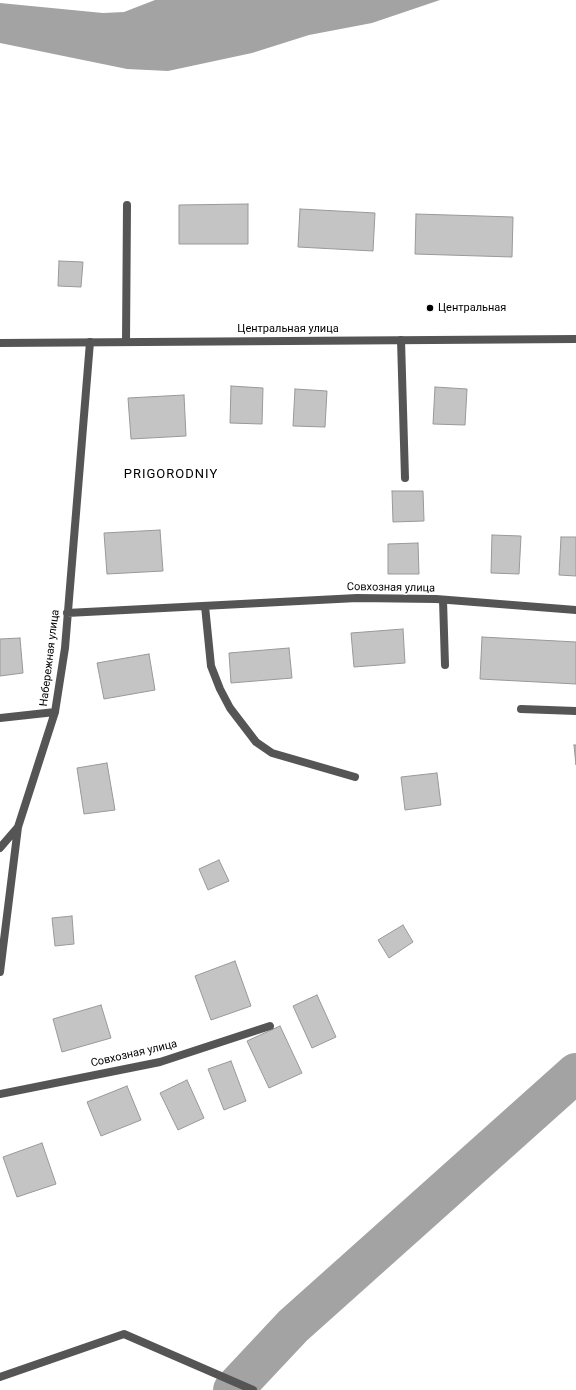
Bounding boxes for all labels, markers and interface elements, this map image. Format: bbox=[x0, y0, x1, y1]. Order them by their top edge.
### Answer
place label: Центральная bbox=[438, 301, 506, 315]
marker: Центральная bbox=[425, 303, 435, 313]
street label: Центральная улица bbox=[237, 322, 339, 336]
district label: PRIGORODNIY bbox=[124, 467, 218, 483]
street label: Совхозная улица bbox=[347, 581, 435, 595]
street label: Набережная улица bbox=[38, 609, 62, 707]
street label: Совхозная улица bbox=[90, 1038, 178, 1070]

